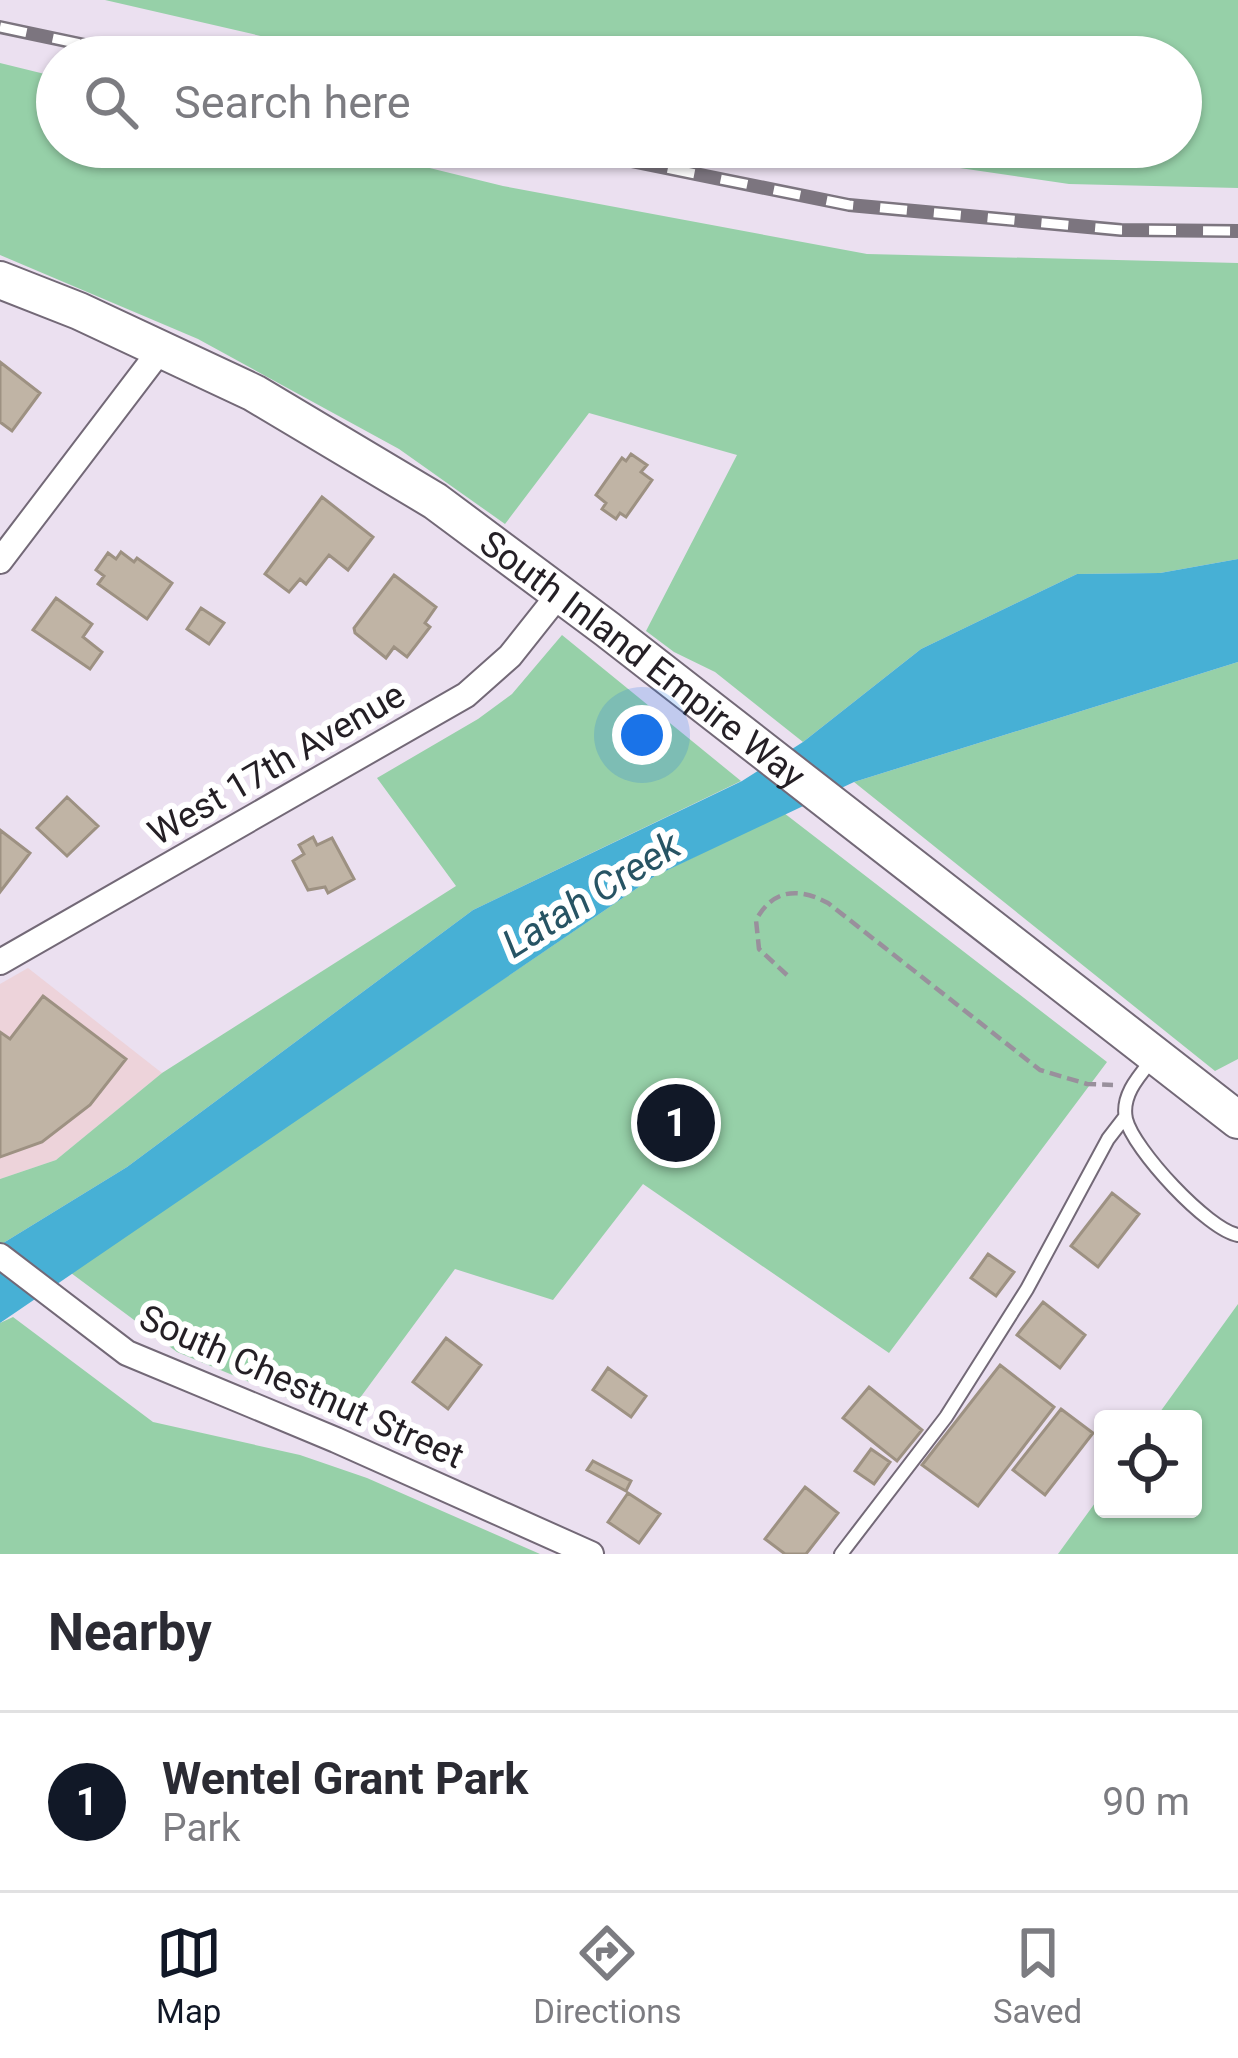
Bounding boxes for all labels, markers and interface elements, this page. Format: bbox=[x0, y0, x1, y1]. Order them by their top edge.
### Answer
search box bbox=[36, 36, 1202, 168]
icon: search bbox=[78, 69, 144, 135]
text: Search here bbox=[174, 76, 411, 129]
street label: South Inland Empire Way bbox=[472, 522, 813, 797]
street label: West 17th Avenue bbox=[141, 674, 412, 854]
your location bbox=[612, 705, 672, 765]
water label: Latah Creek bbox=[494, 821, 690, 968]
pin: 1 bbox=[637, 1078, 715, 1168]
street label: South Chestnut Street bbox=[133, 1296, 470, 1477]
map controls bbox=[1094, 1410, 1202, 1518]
button: locate bbox=[1094, 1410, 1202, 1518]
text: Nearby bbox=[48, 1603, 212, 1662]
text: Wentel Grant Park bbox=[162, 1752, 528, 1805]
text: 1 bbox=[76, 1779, 98, 1825]
text: 90 m bbox=[1102, 1779, 1190, 1825]
text: Park bbox=[162, 1805, 241, 1851]
tab: Map bbox=[156, 1920, 222, 2031]
tab: Directions bbox=[533, 1920, 682, 2031]
tab: Saved bbox=[993, 1920, 1082, 2031]

